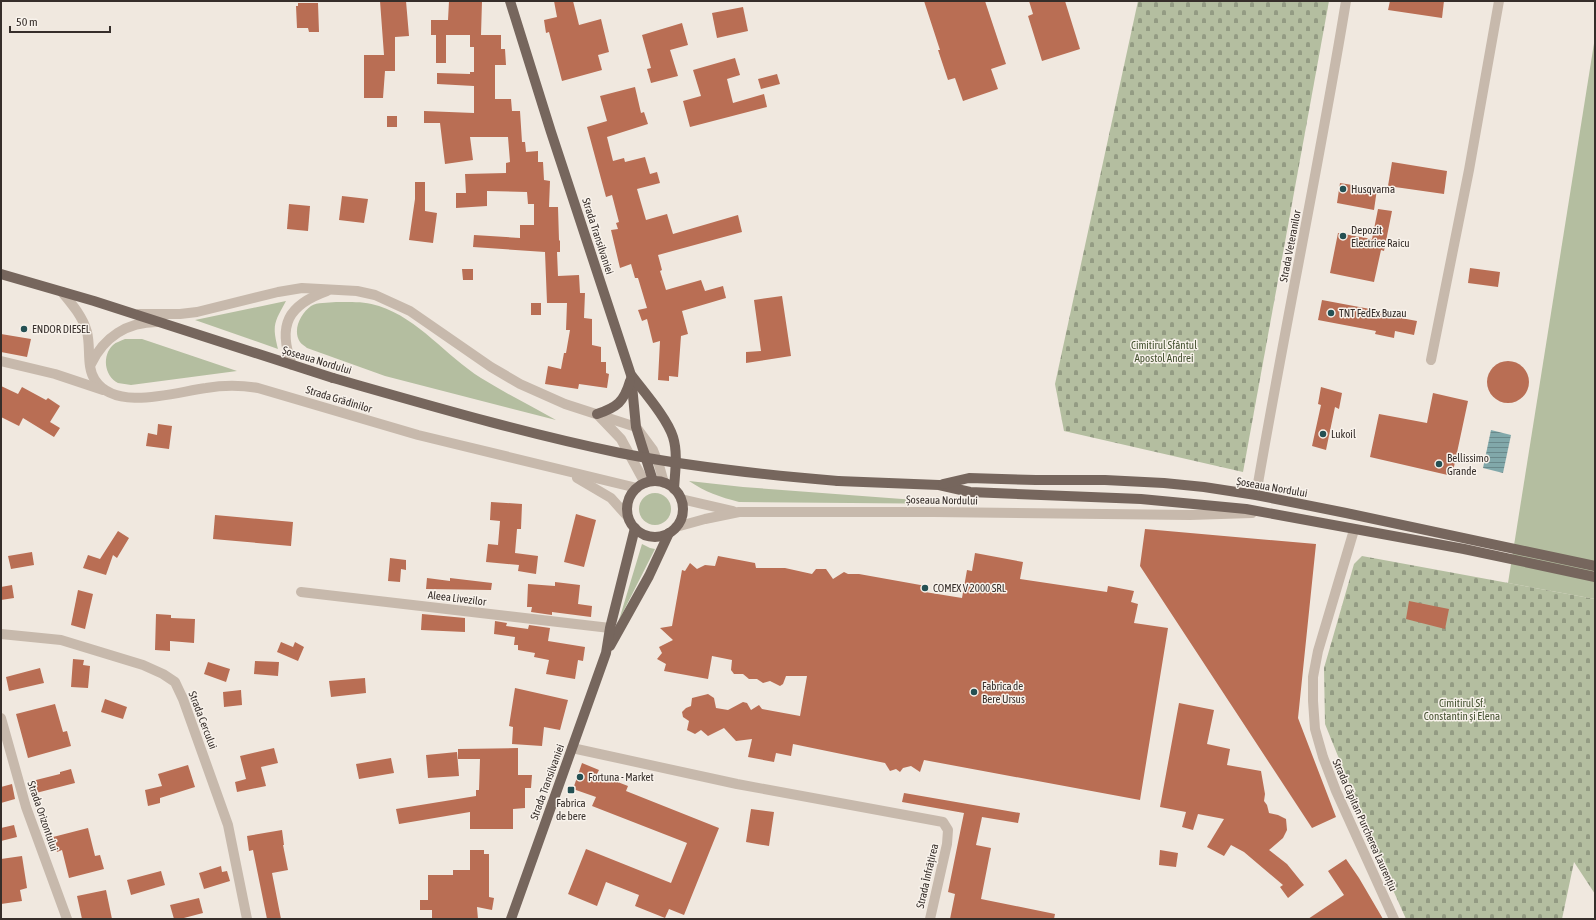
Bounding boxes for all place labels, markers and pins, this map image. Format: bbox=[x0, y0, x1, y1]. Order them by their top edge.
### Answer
place label: Husqvarna bbox=[1351, 183, 1395, 195]
marker: Husqvarna bbox=[1338, 184, 1348, 194]
place label: Depozit Electrice Raicu bbox=[1351, 224, 1410, 249]
marker: Depozit Electrice Raicu bbox=[1338, 231, 1348, 241]
place label: TNT FedEx Buzau bbox=[1339, 307, 1407, 319]
marker: TNT FedEx Buzau bbox=[1326, 308, 1336, 318]
place label: ENDOR DIESEL bbox=[32, 323, 91, 335]
marker: ENDOR DIESEL bbox=[19, 324, 29, 334]
place label: Lukoil bbox=[1331, 428, 1356, 440]
marker: Lukoil bbox=[1318, 429, 1328, 439]
place label: Bellissimo Grande bbox=[1447, 452, 1489, 477]
marker: Bellissimo Grande bbox=[1434, 459, 1444, 469]
place label: COMEX V 2000 SRL bbox=[933, 582, 1007, 594]
marker: COMEX V 2000 SRL bbox=[920, 583, 930, 593]
place label: Fabrica de Bere Ursus bbox=[982, 680, 1025, 705]
marker: Fabrica de Bere Ursus bbox=[969, 687, 979, 697]
place label: Fortuna - Market bbox=[588, 771, 654, 783]
marker: Fortuna - Market bbox=[575, 772, 585, 782]
marker: Fabrica de bere bbox=[566, 785, 576, 795]
place label: Fabrica de bere bbox=[556, 797, 586, 822]

